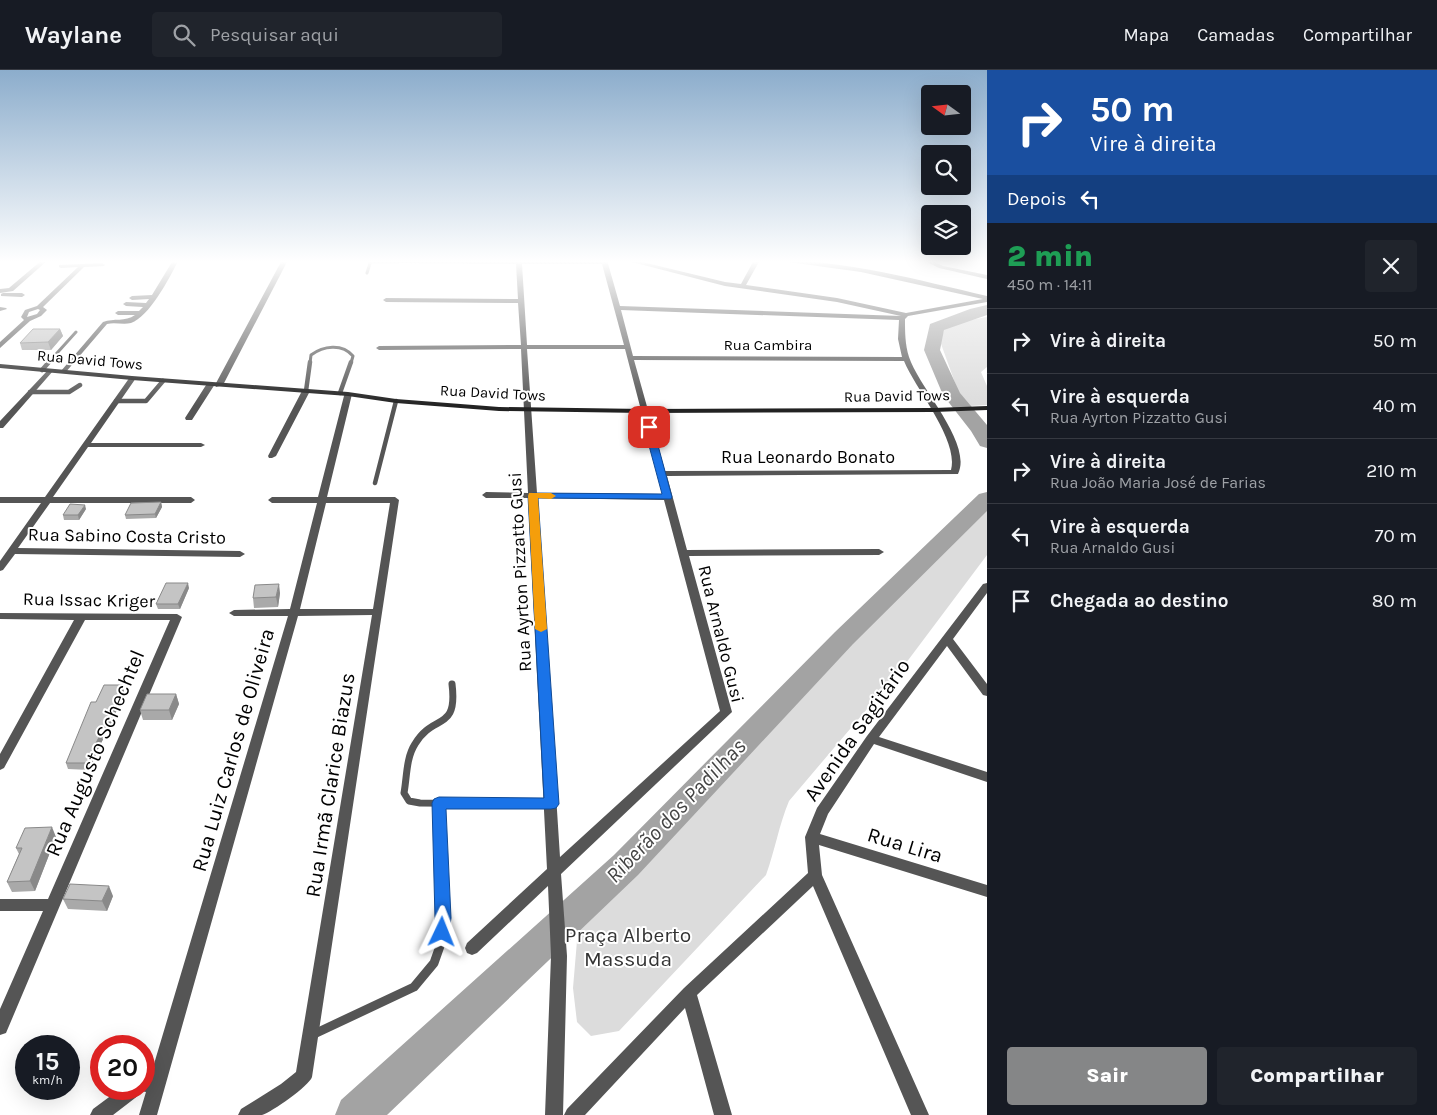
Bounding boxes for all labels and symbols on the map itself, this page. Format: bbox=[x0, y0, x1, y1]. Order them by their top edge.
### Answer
north arrow bbox=[921, 85, 971, 135]
street label: Rua Cambira bbox=[724, 336, 812, 354]
street label: Rua David Tows bbox=[36, 346, 144, 374]
street label: Rua David Tows bbox=[440, 381, 546, 405]
street label: Rua David Tows bbox=[844, 386, 950, 406]
pin bbox=[628, 406, 670, 448]
street label: Rua Leonardo Bonato bbox=[721, 446, 895, 468]
street label: Rua Ayrton Pizzatto Gusi bbox=[504, 472, 536, 672]
street label: Rua Sabino Costa Cristo bbox=[28, 523, 226, 549]
street label: Rua Arnaldo Gusi bbox=[693, 563, 749, 705]
street label: Rua Issac Kriger bbox=[23, 588, 156, 612]
street label: Rua Luiz Carlos de Oliveira bbox=[187, 626, 279, 874]
street label: Rua Augusto Schechtel bbox=[41, 646, 149, 860]
street label: Avenida Sagitário bbox=[799, 654, 915, 806]
street label: Rua Irmã Clarice Biazus bbox=[300, 671, 360, 899]
water label: Riberão dos Padilhas bbox=[601, 733, 751, 889]
street label: Rua Lira bbox=[865, 822, 945, 868]
position arrow bbox=[415, 905, 467, 957]
park label: Praça Alberto Massuda bbox=[565, 923, 691, 971]
speed limit sign: 20 bbox=[90, 1035, 155, 1100]

